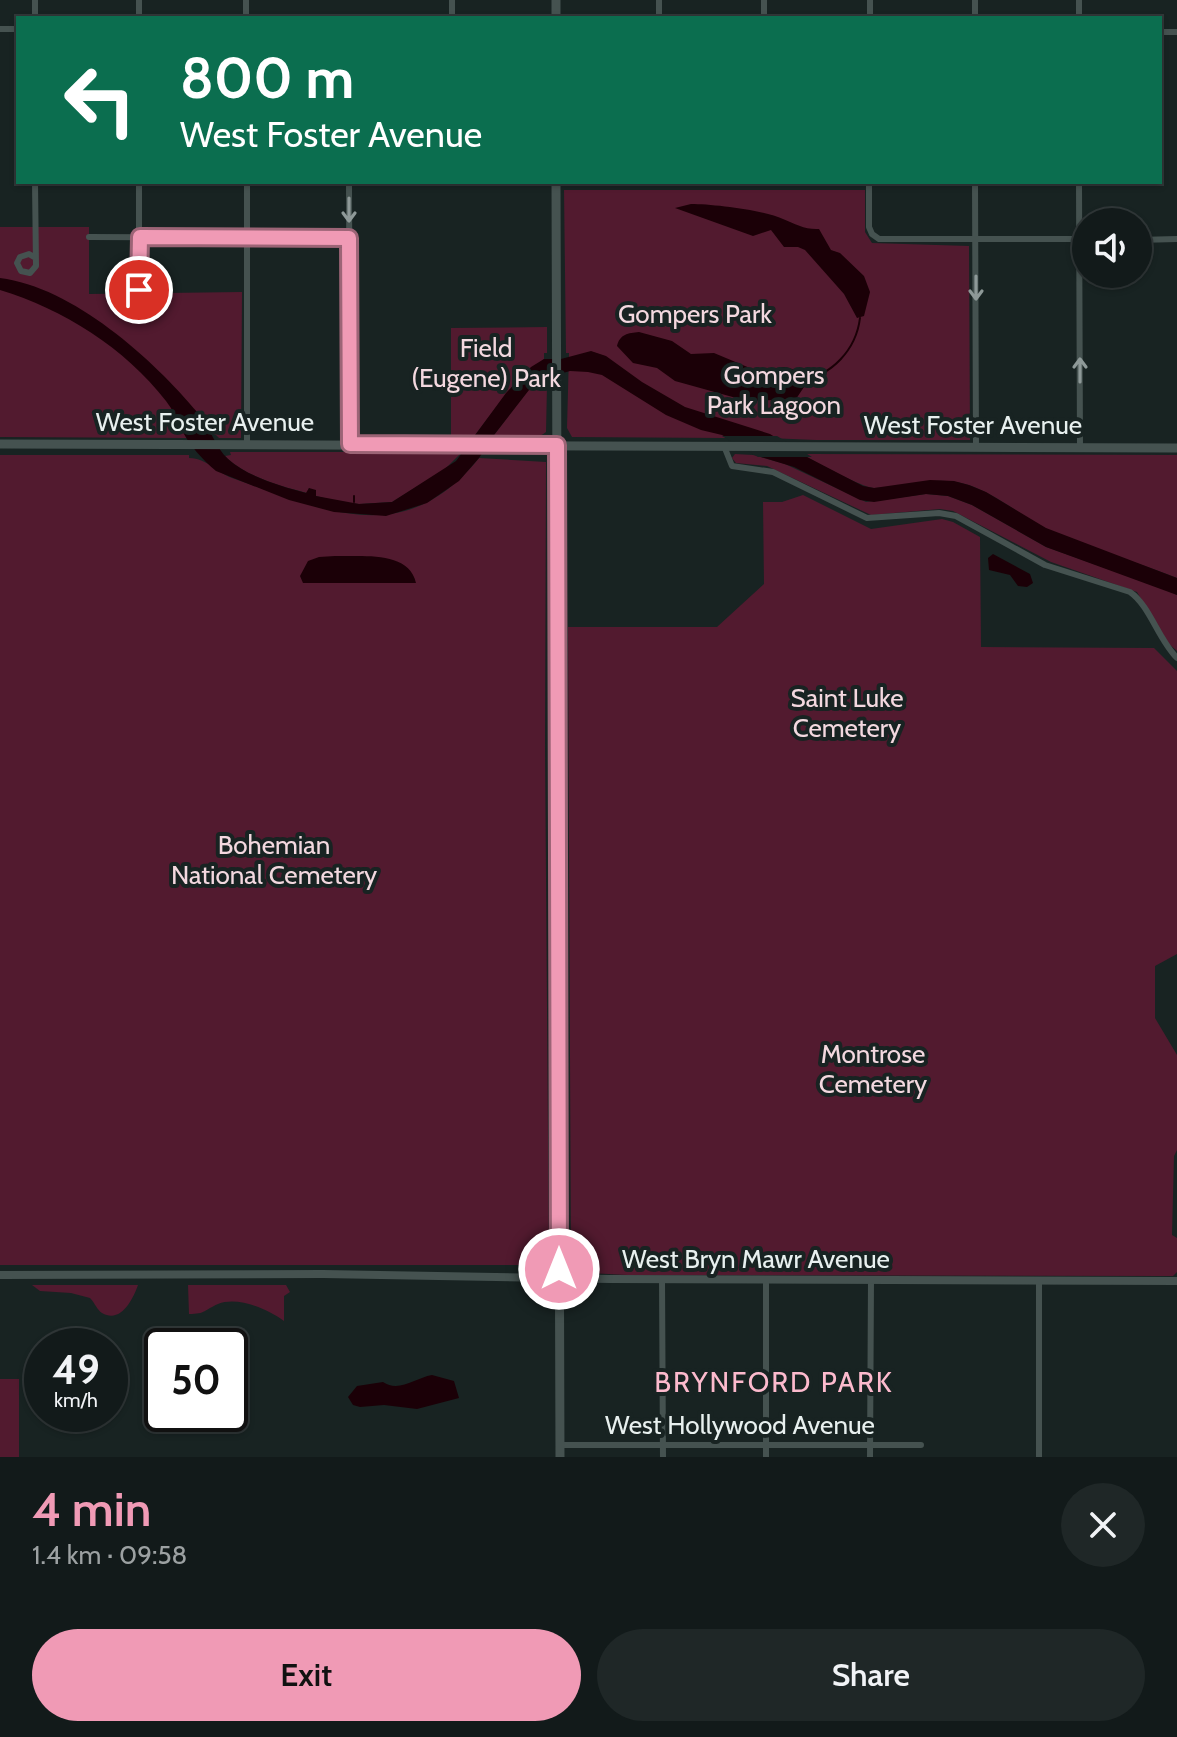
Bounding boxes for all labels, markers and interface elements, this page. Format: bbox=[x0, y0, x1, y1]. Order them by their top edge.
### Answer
text: 800 m bbox=[180, 44, 354, 112]
icon: left bbox=[48, 48, 152, 152]
text: West Foster Avenue bbox=[180, 112, 482, 156]
one-way arrow bbox=[341, 196, 357, 223]
map controls bbox=[1072, 208, 1152, 288]
button: sound bbox=[1072, 208, 1152, 288]
pin bbox=[105, 256, 173, 324]
icon: arrive bbox=[117, 268, 161, 312]
one-way arrow bbox=[968, 274, 984, 301]
park label: Gompers Park bbox=[618, 298, 772, 330]
park label: Field (Eugene) Park bbox=[411, 332, 561, 394]
one-way arrow bbox=[1072, 357, 1088, 384]
park label: Gompers Park Lagoon bbox=[707, 359, 841, 421]
street label: West Foster Avenue bbox=[96, 406, 314, 438]
street label: West Foster Avenue bbox=[864, 409, 1082, 441]
park label: Saint Luke Cemetery bbox=[791, 682, 903, 744]
park label: Bohemian National Cemetery bbox=[171, 829, 377, 891]
park label: Montrose Cemetery bbox=[819, 1038, 927, 1100]
position arrow bbox=[517, 1227, 601, 1311]
street label: West Bryn Mawr Avenue bbox=[622, 1243, 890, 1275]
speed limit sign: 50 bbox=[144, 1328, 248, 1432]
text: 49 bbox=[52, 1345, 100, 1394]
district label: BRYNFORD PARK bbox=[654, 1365, 894, 1399]
text: km/h bbox=[54, 1388, 98, 1412]
street label: West Hollywood Avenue bbox=[605, 1409, 875, 1441]
text: 4 min bbox=[32, 1480, 151, 1538]
button: close bbox=[1061, 1483, 1145, 1567]
text: 1.4 km · 09:58 bbox=[32, 1539, 187, 1571]
button: Exit bbox=[32, 1629, 581, 1721]
button: Share bbox=[597, 1629, 1145, 1721]

